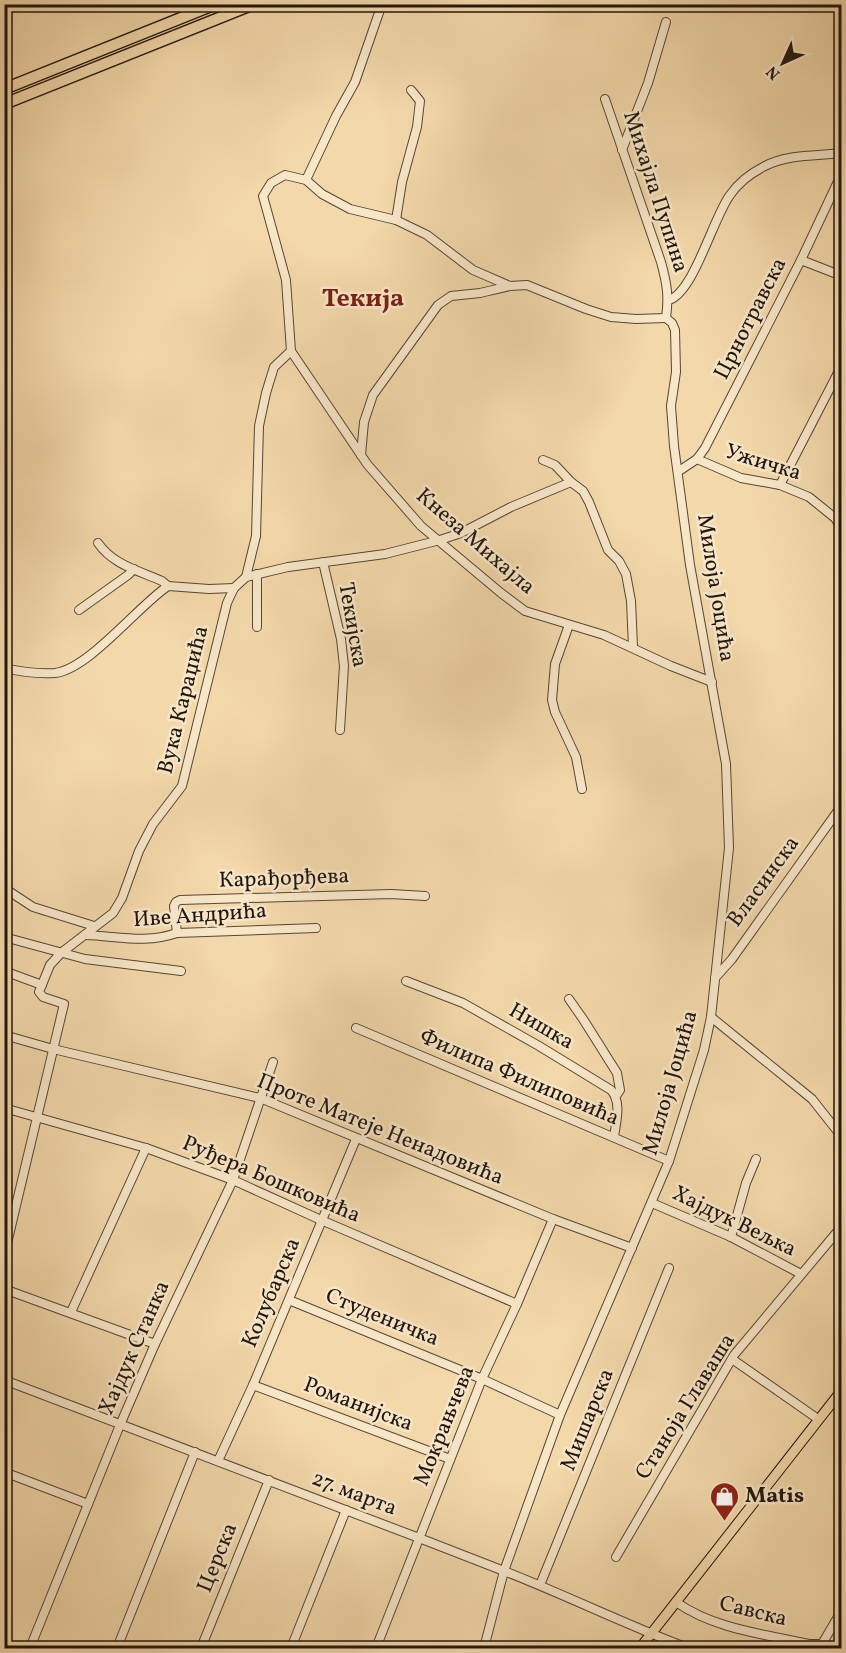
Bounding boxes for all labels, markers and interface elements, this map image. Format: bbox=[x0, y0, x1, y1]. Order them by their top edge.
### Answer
north arrow bbox=[753, 33, 813, 93]
text: N bbox=[762, 60, 786, 84]
street label: Михајла Пупина bbox=[614, 107, 696, 277]
street label: Црнотравска bbox=[707, 253, 795, 385]
district label: Текија bbox=[322, 281, 404, 317]
street label: Ужичка bbox=[721, 437, 805, 489]
street label: Кнеза Михајла bbox=[409, 481, 541, 603]
street label: Милоја Јоцића bbox=[688, 512, 742, 664]
street label: Текијска bbox=[329, 580, 375, 670]
street label: Вука Караџића bbox=[151, 623, 217, 777]
street label: Власинска bbox=[720, 830, 808, 934]
street label: Карађорђева bbox=[218, 861, 350, 897]
street label: Иве Андрића bbox=[132, 896, 268, 936]
street label: Нишка bbox=[503, 996, 579, 1058]
street label: Милоја Јоцића bbox=[636, 1007, 706, 1159]
street label: Филипа Филиповића bbox=[414, 1022, 624, 1134]
street label: Проте Матеје Ненадовића bbox=[252, 1066, 508, 1194]
street label: Руђера Бошковића bbox=[177, 1128, 365, 1232]
street label: Хајдук Вељка bbox=[667, 1179, 801, 1265]
street label: Колубарска bbox=[235, 1233, 309, 1353]
street label: Хајдук Станка bbox=[92, 1276, 178, 1420]
street label: Студеничка bbox=[321, 1281, 443, 1355]
street label: Станоја Главаша bbox=[629, 1328, 743, 1486]
street label: Мокрањчева bbox=[407, 1361, 483, 1491]
street label: Мишарска bbox=[553, 1364, 623, 1476]
street label: Романијска bbox=[299, 1370, 417, 1440]
street label: 27. марта bbox=[307, 1464, 401, 1524]
shop icon: Matis bbox=[708, 1480, 740, 1522]
place label: Matis bbox=[745, 1481, 804, 1512]
street label: Церска bbox=[190, 1518, 246, 1598]
street label: Савска bbox=[716, 1589, 790, 1635]

